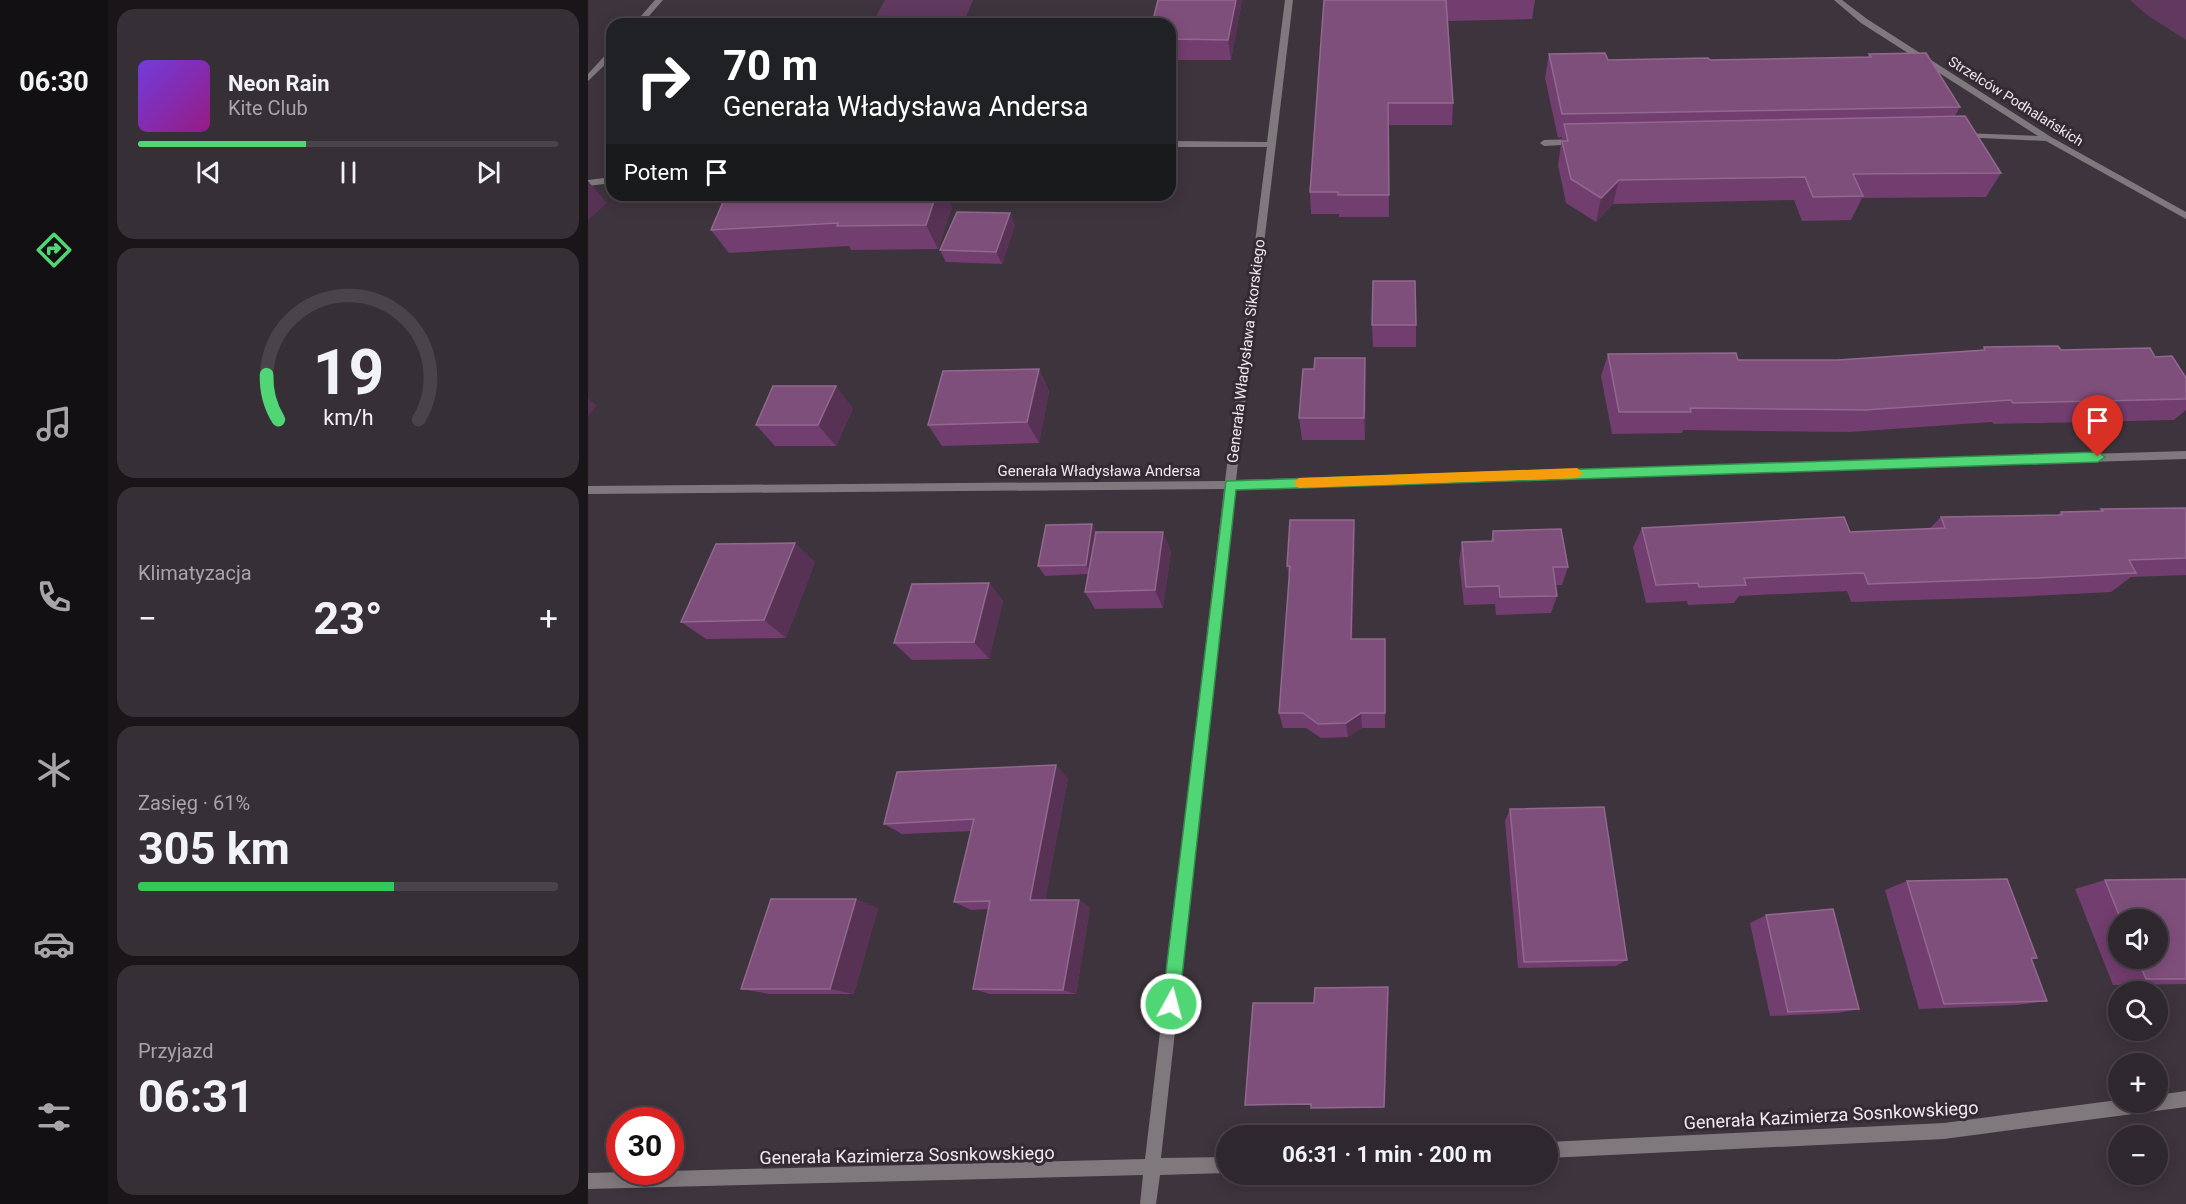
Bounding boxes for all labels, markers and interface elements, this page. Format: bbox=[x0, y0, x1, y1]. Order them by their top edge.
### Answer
text: 70 m bbox=[723, 41, 818, 90]
icon: right bbox=[624, 42, 702, 120]
street label: Strzelców Podhalańskich bbox=[1946, 53, 2086, 149]
text: 06:30 bbox=[19, 66, 89, 98]
text: Neon Rain bbox=[228, 71, 330, 96]
text: Generała Władysława Andersa bbox=[723, 91, 1088, 123]
text: Kite Club bbox=[228, 96, 308, 120]
icon: previous bbox=[192, 156, 225, 189]
icon: pause bbox=[332, 156, 365, 189]
icon: next bbox=[472, 156, 505, 189]
icon: arrive bbox=[700, 156, 733, 189]
text: Potem bbox=[624, 160, 688, 185]
icon: directions bbox=[33, 229, 75, 271]
street label: Generała Władysława Sikorskiego bbox=[1223, 238, 1269, 464]
text: 19 bbox=[312, 336, 384, 409]
pin bbox=[2072, 395, 2123, 457]
icon: music bbox=[33, 403, 75, 445]
icon: arrive bbox=[2081, 404, 2114, 437]
text: km/h bbox=[323, 405, 373, 430]
street label: Generała Władysława Andersa bbox=[998, 462, 1200, 480]
text: Klimatyzacja bbox=[138, 561, 252, 585]
icon: phone bbox=[33, 576, 75, 618]
text: 23° bbox=[313, 592, 383, 645]
text: − bbox=[138, 599, 157, 638]
text: + bbox=[539, 599, 558, 638]
icon: climate bbox=[33, 749, 75, 791]
text: Zasięg · 61% bbox=[138, 791, 250, 815]
text: 305 km bbox=[138, 822, 290, 875]
map controls bbox=[2108, 909, 2168, 1185]
button: sound bbox=[2108, 909, 2168, 969]
icon: car bbox=[33, 923, 75, 965]
position arrow bbox=[1139, 972, 1203, 1036]
button: search bbox=[2108, 981, 2168, 1041]
text: Przyjazd bbox=[138, 1039, 214, 1063]
button: + bbox=[2108, 1053, 2168, 1113]
text: 06:31 bbox=[138, 1070, 254, 1123]
icon: filters bbox=[33, 1096, 75, 1138]
street label: Generała Kazimierza Sosnkowskiego bbox=[1683, 1097, 1979, 1133]
speed limit sign: 30 bbox=[606, 1107, 684, 1185]
button: − bbox=[2108, 1125, 2168, 1185]
street label: Generała Kazimierza Sosnkowskiego bbox=[759, 1142, 1055, 1168]
text: 06:31 · 1 min · 200 m bbox=[1282, 1142, 1492, 1167]

